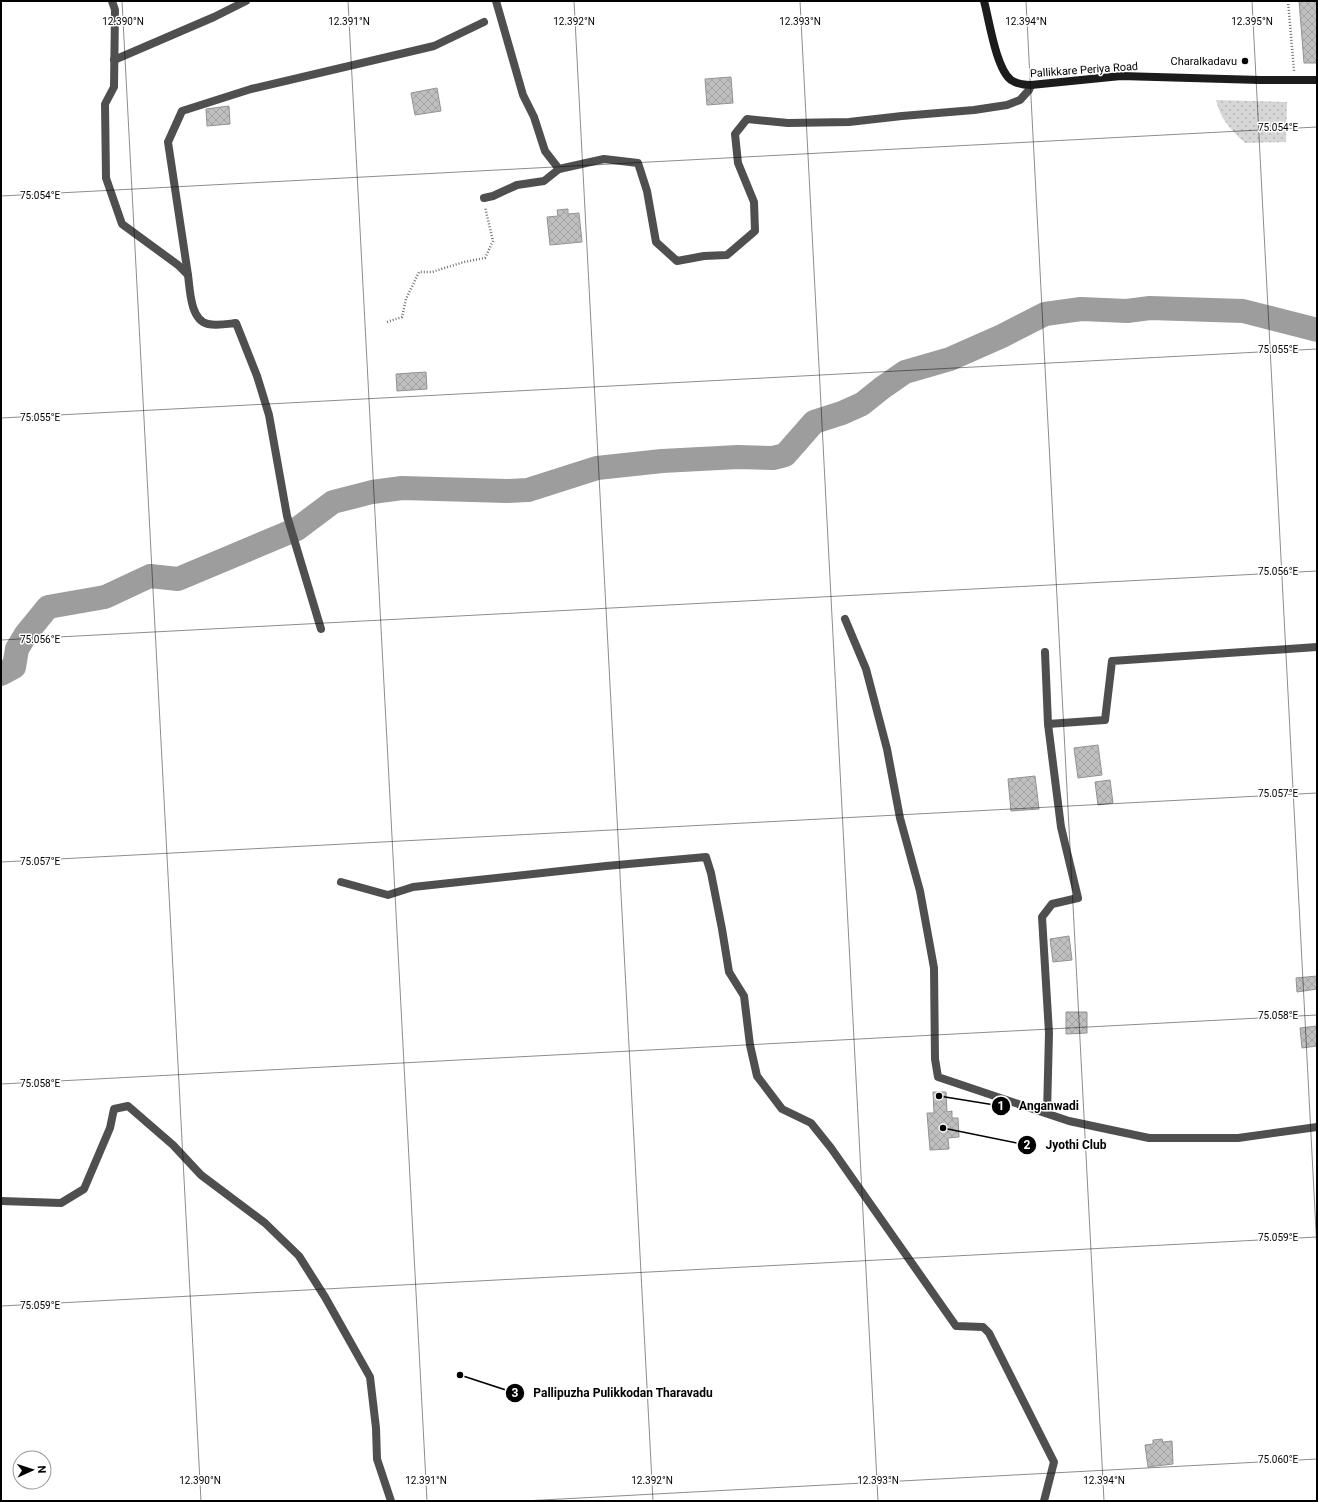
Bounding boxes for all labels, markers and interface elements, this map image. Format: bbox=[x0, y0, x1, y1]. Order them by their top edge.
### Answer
text: 12.390°N bbox=[102, 16, 144, 27]
text: 12.391°N bbox=[328, 16, 370, 27]
text: 12.392°N bbox=[553, 16, 595, 27]
text: 12.393°N bbox=[779, 16, 821, 27]
text: 12.394°N bbox=[1005, 16, 1047, 27]
text: 12.395°N bbox=[1231, 16, 1273, 27]
place label: Charalkadavu bbox=[1171, 55, 1237, 68]
marker: Charalkadavu bbox=[1240, 56, 1250, 66]
street label: Pallikkare Periya Road bbox=[1029, 60, 1139, 80]
text: 75.054°E bbox=[1258, 122, 1298, 133]
text: 75.054°E bbox=[20, 190, 60, 201]
text: 75.055°E bbox=[1258, 344, 1298, 355]
text: 75.055°E bbox=[20, 412, 60, 423]
text: 75.056°E bbox=[1258, 566, 1298, 577]
text: 75.056°E bbox=[20, 634, 60, 645]
text: 75.057°E bbox=[1258, 788, 1298, 799]
text: 75.057°E bbox=[20, 856, 60, 867]
text: 75.058°E bbox=[1258, 1010, 1298, 1021]
text: 75.058°E bbox=[20, 1078, 60, 1089]
callout: Anganwadi bbox=[991, 1094, 1087, 1118]
text: 1 bbox=[998, 1099, 1004, 1113]
text: Anganwadi bbox=[1019, 1099, 1079, 1113]
callout: Jyothi Club bbox=[1017, 1133, 1114, 1157]
text: 2 bbox=[1024, 1138, 1031, 1152]
text: Jyothi Club bbox=[1046, 1138, 1107, 1152]
text: 75.059°E bbox=[1258, 1232, 1298, 1243]
text: 75.059°E bbox=[20, 1300, 60, 1311]
callout: Pallipuzha Pulikkodan Tharavadu bbox=[505, 1381, 720, 1405]
text: 3 bbox=[512, 1386, 519, 1400]
text: Pallipuzha Pulikkodan Tharavadu bbox=[533, 1386, 713, 1400]
north arrow bbox=[12, 1450, 52, 1490]
text: 75.060°E bbox=[1258, 1454, 1298, 1465]
text: N bbox=[35, 1465, 48, 1474]
text: 12.390°N bbox=[179, 1475, 221, 1486]
text: 12.391°N bbox=[405, 1475, 447, 1486]
text: 12.392°N bbox=[631, 1475, 673, 1486]
text: 12.393°N bbox=[857, 1475, 899, 1486]
text: 12.394°N bbox=[1083, 1475, 1125, 1486]

